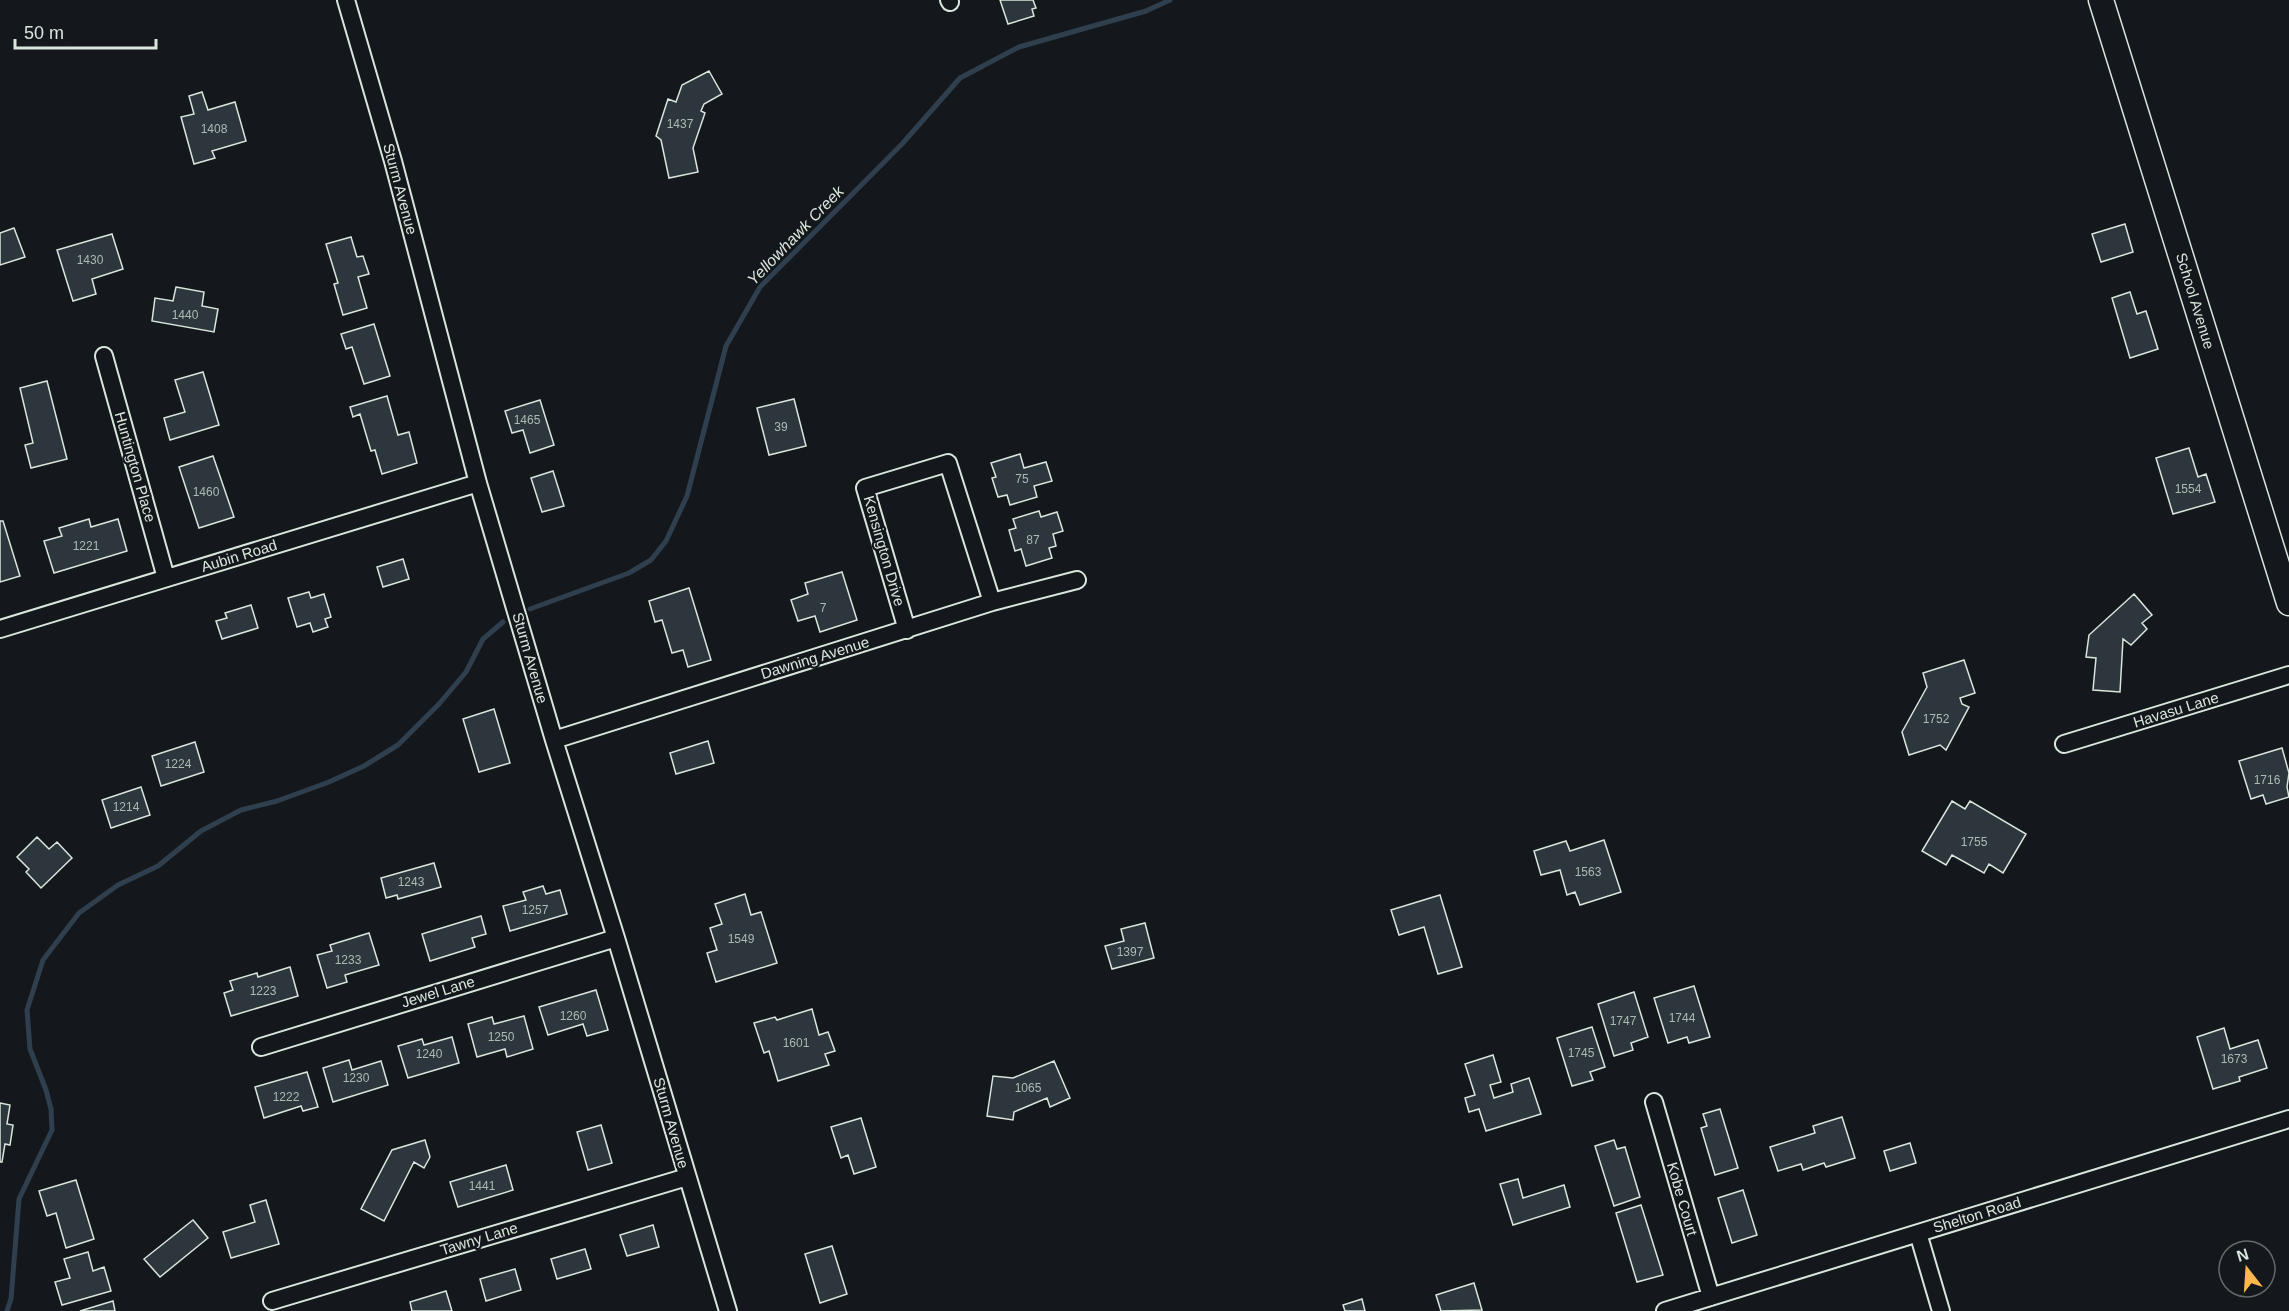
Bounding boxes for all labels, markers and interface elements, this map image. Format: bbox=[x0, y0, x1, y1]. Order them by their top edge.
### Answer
scale bar bbox=[15, 12, 156, 50]
text: 50 m bbox=[24, 23, 64, 43]
house number: 1437 bbox=[667, 117, 694, 131]
house number: 1408 bbox=[201, 122, 228, 136]
street label: Sturm Avenue bbox=[380, 141, 421, 236]
water label: Yellowhawk Creek bbox=[744, 182, 848, 288]
street label: School Avenue bbox=[2173, 251, 2218, 351]
house number: 1430 bbox=[77, 253, 104, 267]
house number: 1440 bbox=[172, 308, 199, 322]
street label: Huntington Place bbox=[112, 410, 159, 524]
house number: 1465 bbox=[514, 413, 541, 427]
house number: 39 bbox=[774, 420, 788, 434]
house number: 75 bbox=[1015, 472, 1029, 486]
house number: 1554 bbox=[2175, 482, 2202, 496]
house number: 1460 bbox=[193, 485, 220, 499]
street label: Kensington Drive bbox=[861, 494, 908, 608]
house number: 87 bbox=[1026, 533, 1040, 547]
street label: Aubin Road bbox=[199, 536, 279, 575]
house number: 1221 bbox=[73, 539, 100, 553]
house number: 7 bbox=[820, 601, 827, 615]
street label: Sturm Avenue bbox=[509, 610, 552, 705]
street label: Dawning Avenue bbox=[759, 633, 871, 682]
street label: Havasu Lane bbox=[2131, 688, 2221, 731]
house number: 1752 bbox=[1923, 712, 1950, 726]
house number: 1224 bbox=[165, 757, 192, 771]
house number: 1716 bbox=[2254, 773, 2281, 787]
house number: 1214 bbox=[113, 800, 140, 814]
house number: 1755 bbox=[1961, 835, 1988, 849]
house number: 1563 bbox=[1575, 865, 1602, 879]
house number: 1243 bbox=[398, 875, 425, 889]
house number: 1257 bbox=[522, 903, 549, 917]
house number: 1549 bbox=[728, 932, 755, 946]
house number: 1397 bbox=[1117, 945, 1144, 959]
house number: 1233 bbox=[335, 953, 362, 967]
street label: Jewel Lane bbox=[399, 972, 477, 1011]
house number: 1223 bbox=[250, 984, 277, 998]
house number: 1260 bbox=[560, 1009, 587, 1023]
house number: 1744 bbox=[1669, 1011, 1696, 1025]
house number: 1747 bbox=[1610, 1014, 1637, 1028]
house number: 1250 bbox=[488, 1030, 515, 1044]
house number: 1601 bbox=[783, 1036, 810, 1050]
house number: 1745 bbox=[1568, 1046, 1595, 1060]
house number: 1240 bbox=[416, 1047, 443, 1061]
house number: 1673 bbox=[2221, 1052, 2248, 1066]
house number: 1230 bbox=[343, 1071, 370, 1085]
street label: Sturm Avenue bbox=[650, 1075, 693, 1170]
house number: 1065 bbox=[1015, 1081, 1042, 1095]
house number: 1222 bbox=[273, 1090, 300, 1104]
street label: Kobe Court bbox=[1664, 1160, 1701, 1238]
house number: 1441 bbox=[469, 1179, 496, 1193]
street label: Shelton Road bbox=[1931, 1193, 2023, 1236]
street label: Tawny Lane bbox=[438, 1219, 520, 1258]
north arrow bbox=[2217, 1239, 2277, 1299]
text: N bbox=[2235, 1245, 2251, 1265]

